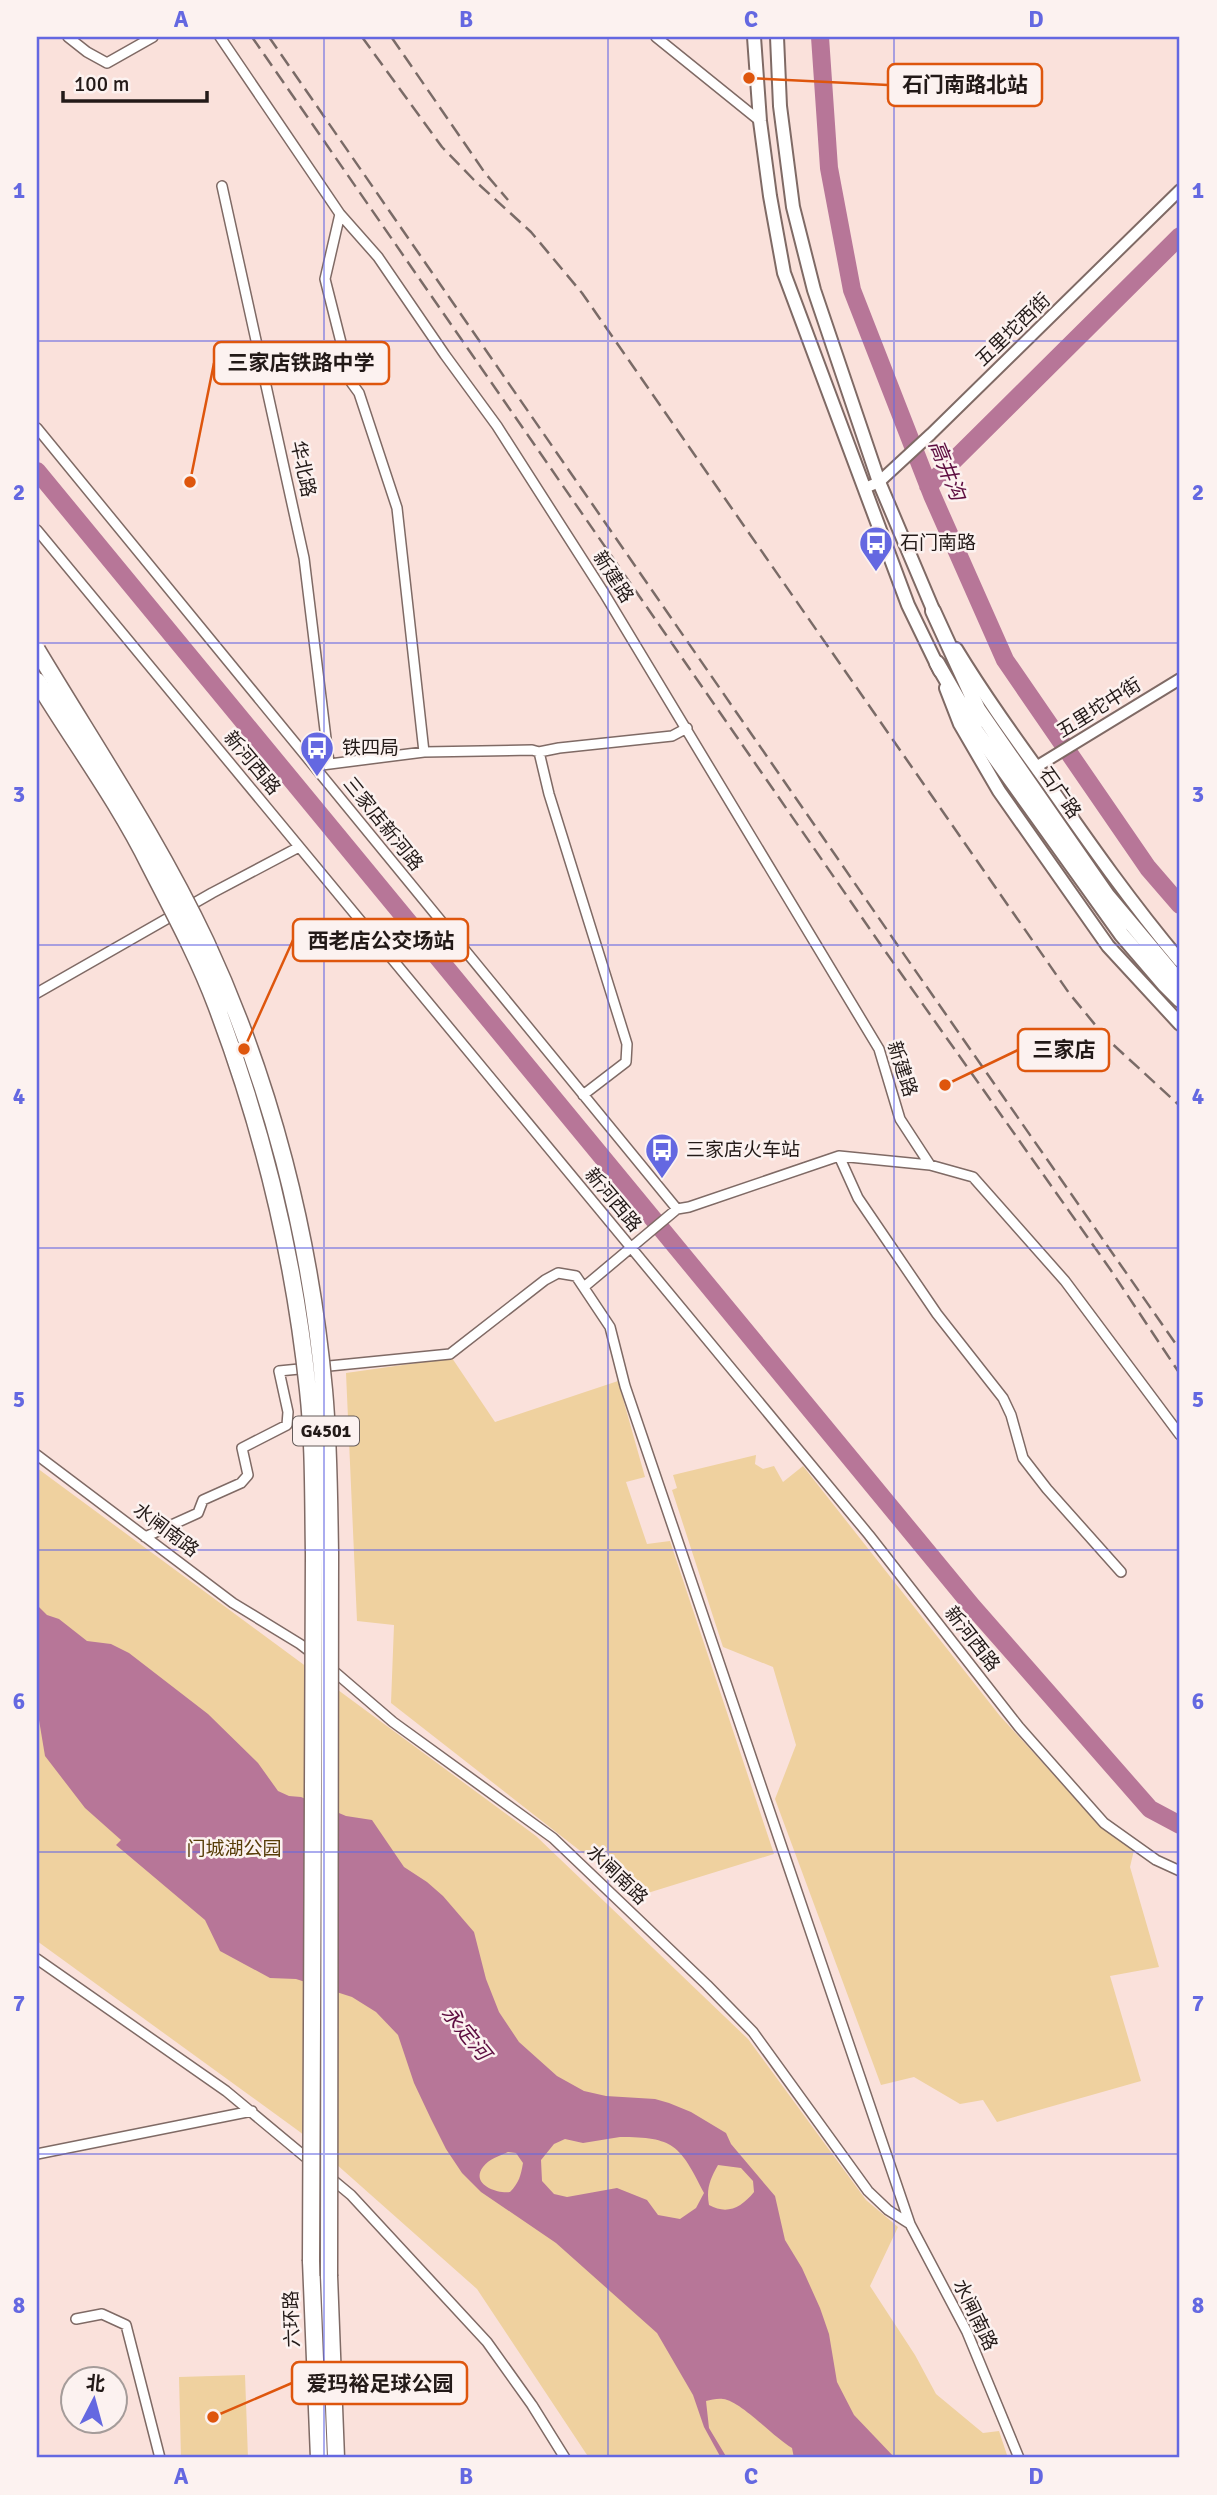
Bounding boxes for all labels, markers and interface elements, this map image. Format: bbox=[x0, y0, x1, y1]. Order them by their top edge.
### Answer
text: A bbox=[174, 5, 189, 34]
text: B bbox=[459, 5, 473, 34]
text: C bbox=[744, 5, 758, 34]
text: D bbox=[1028, 5, 1044, 34]
scale bar bbox=[63, 60, 206, 104]
callout: 石门南路北站 bbox=[888, 64, 1042, 106]
text: 100 m bbox=[74, 71, 129, 97]
text: 石门南路北站 bbox=[902, 72, 1028, 98]
text: 1 bbox=[13, 176, 25, 205]
text: 1 bbox=[1192, 176, 1204, 205]
street label: 五里坨西街 bbox=[970, 288, 1056, 372]
callout: 三家店铁路中学 bbox=[214, 342, 389, 384]
text: 三家店铁路中学 bbox=[228, 350, 375, 376]
water label: 高井沟 bbox=[923, 436, 972, 506]
street label: 华北路 bbox=[285, 439, 321, 499]
text: 2 bbox=[13, 478, 25, 507]
text: 2 bbox=[1192, 478, 1204, 507]
bus stop icon: 石门南路 bbox=[857, 524, 895, 573]
place label: 石门南路 bbox=[900, 531, 976, 555]
street label: 新建路 bbox=[587, 547, 639, 607]
street label: 五里坨中街 bbox=[1052, 673, 1146, 743]
street label: 新河西路 bbox=[218, 726, 286, 800]
bus stop icon: 铁四局 bbox=[298, 729, 336, 778]
place label: 铁四局 bbox=[342, 736, 399, 760]
street label: 石广路 bbox=[1034, 763, 1086, 823]
street label: 三家店新河路 bbox=[338, 772, 428, 876]
text: 3 bbox=[13, 780, 25, 809]
text: 3 bbox=[1192, 780, 1204, 809]
callout: 西老店公交场站 bbox=[293, 919, 468, 961]
text: 西老店公交场站 bbox=[308, 928, 455, 954]
callout: 三家店 bbox=[1018, 1029, 1109, 1071]
text: 三家店 bbox=[1033, 1037, 1096, 1063]
street label: 新建路 bbox=[882, 1038, 922, 1100]
text: 4 bbox=[13, 1082, 25, 1111]
text: 4 bbox=[1192, 1082, 1204, 1111]
bus stop icon: 三家店火车站 bbox=[643, 1131, 681, 1180]
place label: 三家店火车站 bbox=[686, 1138, 800, 1162]
street label: 新河西路 bbox=[579, 1163, 647, 1237]
text: 5 bbox=[13, 1385, 25, 1414]
text: 5 bbox=[1192, 1385, 1204, 1414]
road number: G4501 bbox=[293, 1416, 359, 1446]
street label: 水闸南路 bbox=[128, 1498, 204, 1562]
street label: 新河西路 bbox=[939, 1602, 1005, 1676]
text: 6 bbox=[13, 1687, 25, 1716]
text: 6 bbox=[1192, 1687, 1204, 1716]
park label: 门城湖公园 bbox=[186, 1837, 282, 1861]
street label: 水闸南路 bbox=[581, 1840, 653, 1910]
text: 7 bbox=[13, 1989, 25, 2018]
text: 7 bbox=[1192, 1989, 1204, 2018]
water label: 永定河 bbox=[436, 2000, 498, 2069]
street label: 水闸南路 bbox=[948, 2276, 1002, 2354]
street label: 六环路 bbox=[279, 2290, 305, 2348]
text: 8 bbox=[13, 2291, 25, 2320]
text: 8 bbox=[1192, 2291, 1204, 2320]
callout: 爱玛裕足球公园 bbox=[292, 2362, 467, 2404]
north arrow bbox=[60, 2366, 130, 2436]
text: 北 bbox=[85, 2371, 106, 2397]
text: 爱玛裕足球公园 bbox=[307, 2371, 454, 2397]
text: A bbox=[174, 2462, 189, 2491]
text: B bbox=[459, 2462, 473, 2491]
text: C bbox=[744, 2462, 758, 2491]
text: D bbox=[1028, 2462, 1044, 2491]

